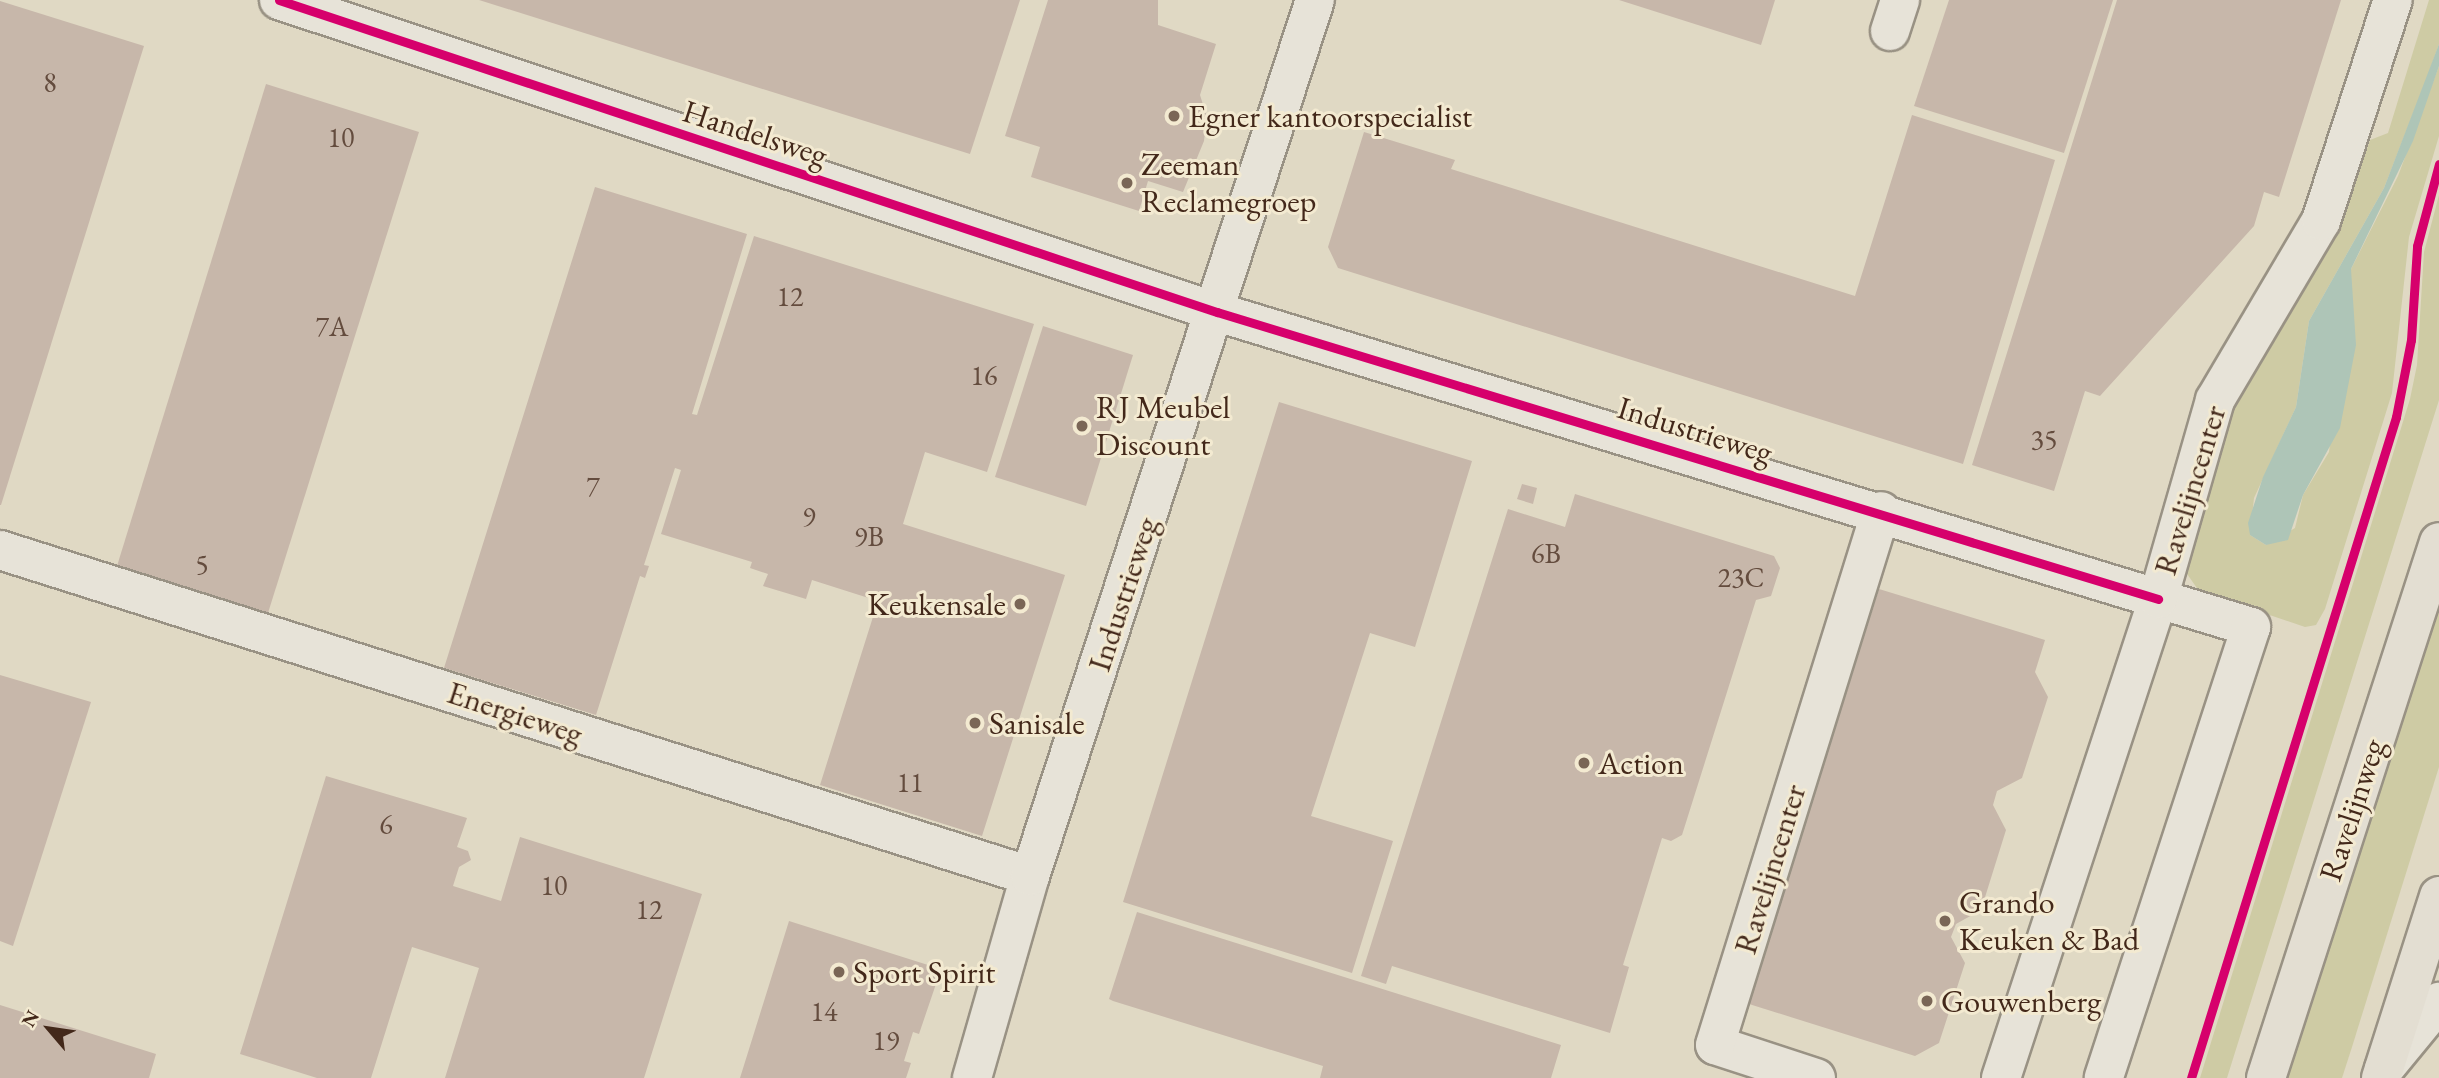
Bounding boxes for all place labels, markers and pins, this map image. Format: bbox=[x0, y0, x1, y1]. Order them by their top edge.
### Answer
place label: Egner kantoorspecialist bbox=[1188, 97, 1472, 135]
marker: Egner kantoorspecialist bbox=[1166, 108, 1182, 124]
place label: Zeeman Reclamegroep bbox=[1141, 146, 1316, 221]
marker: Zeeman Reclamegroep bbox=[1119, 175, 1135, 191]
place label: RJ Meubel Discount bbox=[1096, 389, 1230, 464]
marker: RJ Meubel Discount bbox=[1074, 418, 1090, 434]
place label: Keukensale bbox=[867, 585, 1006, 623]
marker: Keukensale bbox=[1012, 596, 1028, 612]
place label: Sanisale bbox=[989, 704, 1085, 742]
marker: Sanisale bbox=[967, 715, 983, 731]
place label: Action bbox=[1598, 744, 1684, 782]
marker: Action bbox=[1576, 755, 1592, 771]
place label: Grando Keuken & Bad bbox=[1959, 884, 2139, 959]
marker: Grando Keuken & Bad bbox=[1937, 913, 1953, 929]
place label: Sport Spirit bbox=[853, 953, 995, 991]
marker: Sport Spirit bbox=[831, 964, 847, 980]
place label: Gouwenberg bbox=[1941, 982, 2101, 1020]
marker: Gouwenberg bbox=[1919, 993, 1935, 1009]

